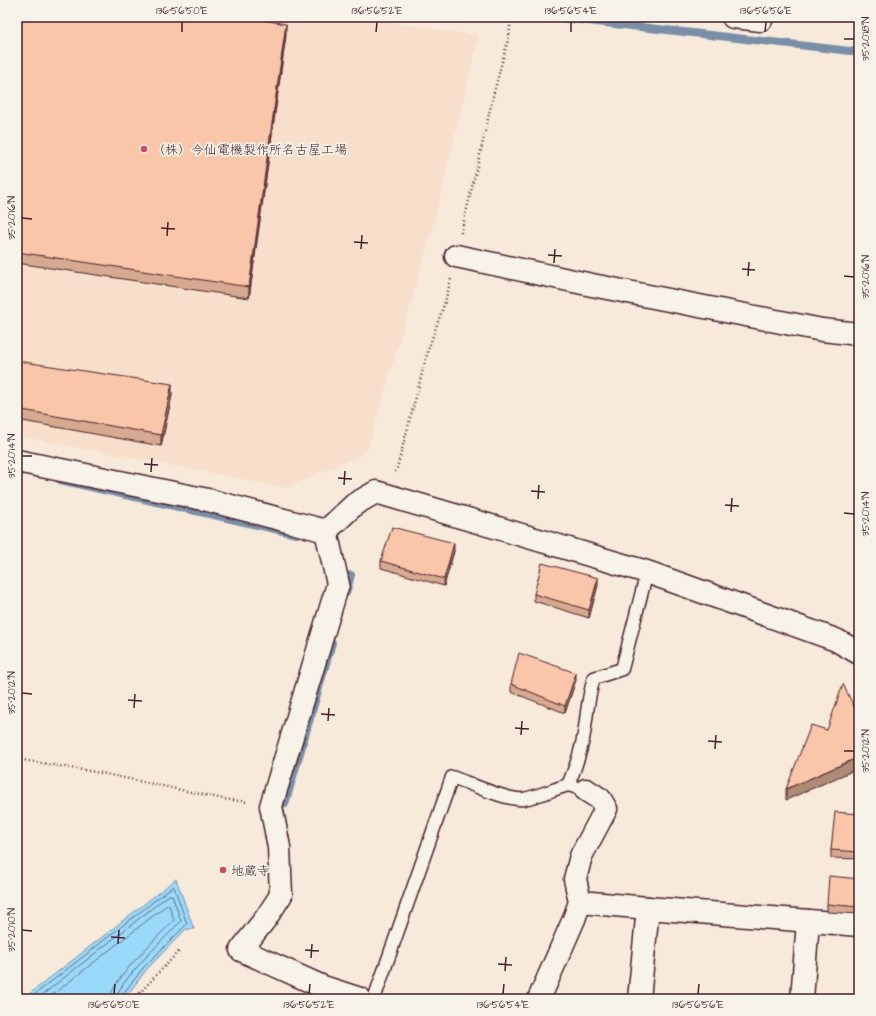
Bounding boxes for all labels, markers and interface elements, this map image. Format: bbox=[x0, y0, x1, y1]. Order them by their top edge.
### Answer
text: 136°56'50"E bbox=[156, 4, 208, 18]
text: 136°56'52"E bbox=[352, 4, 403, 18]
text: 136°56'54"E bbox=[545, 4, 597, 18]
text: 136°56'56"E bbox=[740, 4, 792, 18]
text: 35°20'18"N bbox=[859, 17, 873, 61]
place label: （株）今仙電機製作所名古屋工場 bbox=[152, 141, 347, 159]
marker: （株）今仙電機製作所名古屋工場 bbox=[139, 144, 149, 154]
text: 35°20'16"N bbox=[5, 196, 19, 240]
text: 35°20'16"N bbox=[859, 255, 873, 299]
text: 35°20'14"N bbox=[5, 434, 19, 478]
text: 35°20'14"N bbox=[859, 492, 873, 536]
text: 35°20'12"N bbox=[5, 671, 19, 715]
text: 35°20'12"N bbox=[859, 729, 873, 773]
place label: 地蔵寺 bbox=[231, 862, 270, 880]
marker: 地蔵寺 bbox=[218, 865, 228, 875]
text: 35°20'10"N bbox=[5, 908, 19, 952]
text: 136°56'50"E bbox=[88, 998, 140, 1012]
text: 136°56'52"E bbox=[284, 998, 335, 1012]
text: 136°56'54"E bbox=[477, 998, 529, 1012]
text: 136°56'56"E bbox=[672, 998, 724, 1012]

